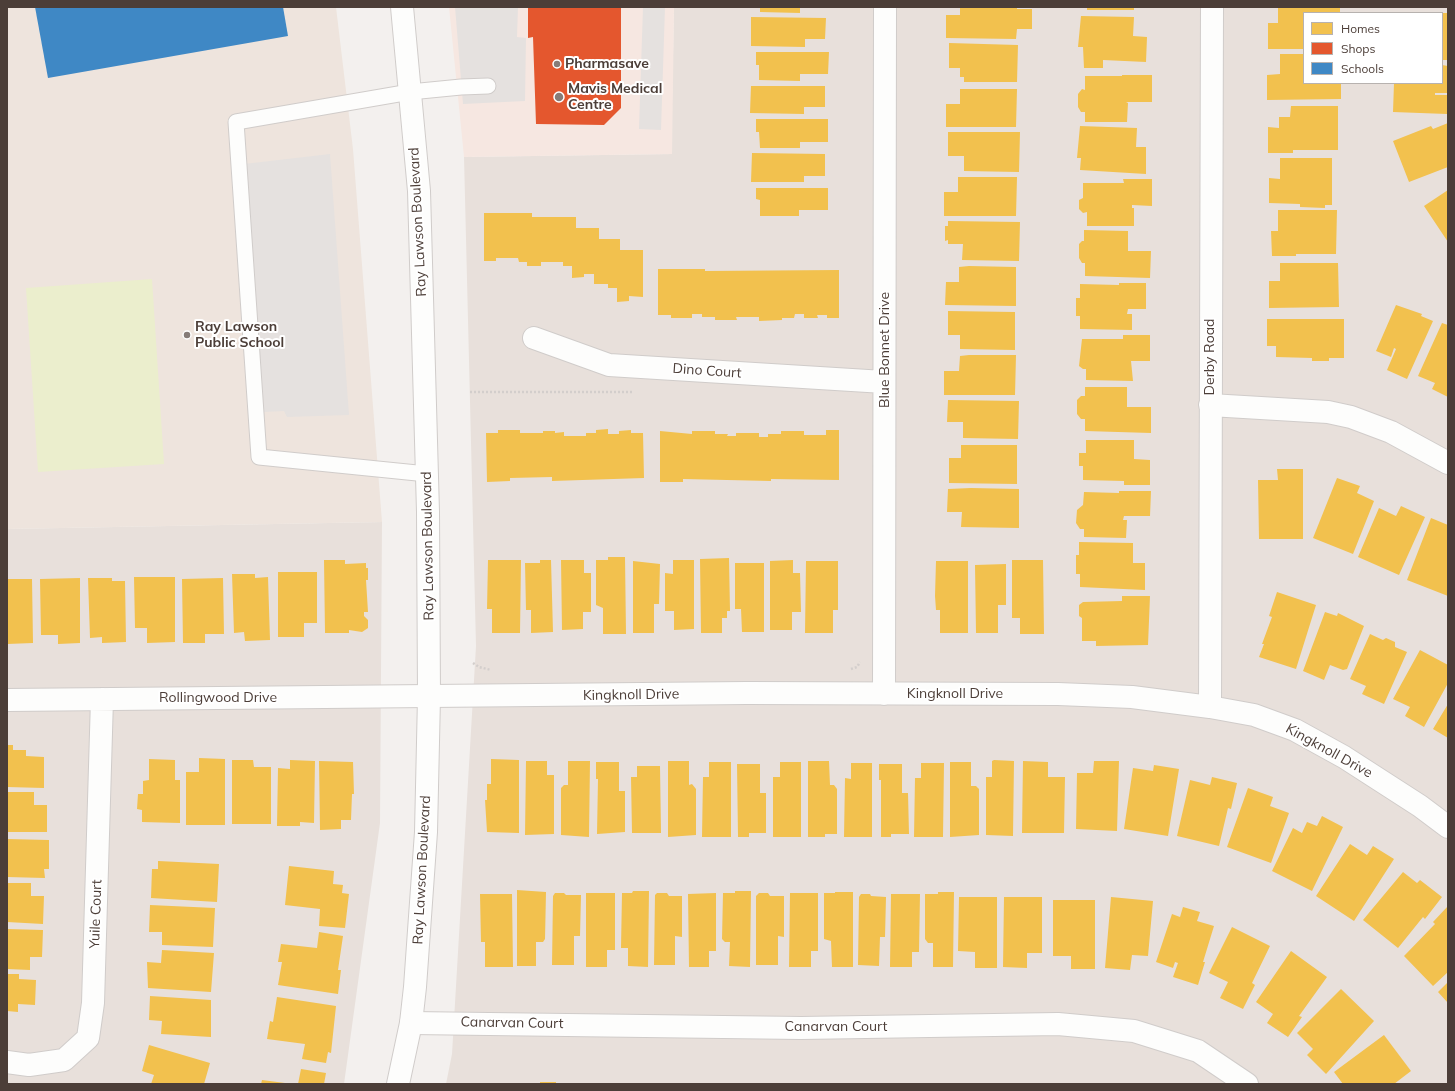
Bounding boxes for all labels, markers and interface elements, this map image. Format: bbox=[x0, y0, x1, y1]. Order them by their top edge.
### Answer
legend bbox=[1303, 12, 1443, 84]
text: Homes bbox=[1341, 21, 1380, 36]
text: Shops bbox=[1341, 41, 1376, 56]
place label: Pharmasave bbox=[565, 56, 649, 72]
marker: Pharmasave bbox=[552, 59, 562, 69]
text: Schools bbox=[1341, 61, 1384, 76]
place label: Mavis Medical Centre bbox=[568, 81, 662, 114]
marker: Mavis Medical Centre bbox=[553, 91, 565, 103]
street label: Ray Lawson Boulevard bbox=[406, 147, 430, 297]
street label: Blue Bonnet Drive bbox=[877, 292, 893, 408]
place label: Ray Lawson Public School bbox=[195, 319, 284, 352]
street label: Derby Road bbox=[1202, 319, 1218, 395]
marker: Ray Lawson Public School bbox=[182, 330, 192, 340]
street label: Dino Court bbox=[672, 360, 742, 382]
street label: Ray Lawson Boulevard bbox=[418, 471, 438, 621]
street label: Kingknoll Drive bbox=[583, 686, 679, 704]
street label: Kingknoll Drive bbox=[907, 686, 1003, 702]
street label: Rollingwood Drive bbox=[159, 690, 277, 706]
street label: Kingknoll Drive bbox=[1283, 720, 1375, 782]
street label: Ray Lawson Boulevard bbox=[410, 795, 434, 945]
street label: Yuile Court bbox=[86, 879, 106, 949]
street label: Canarvan Court bbox=[460, 1014, 564, 1032]
street label: Canarvan Court bbox=[785, 1019, 887, 1035]

